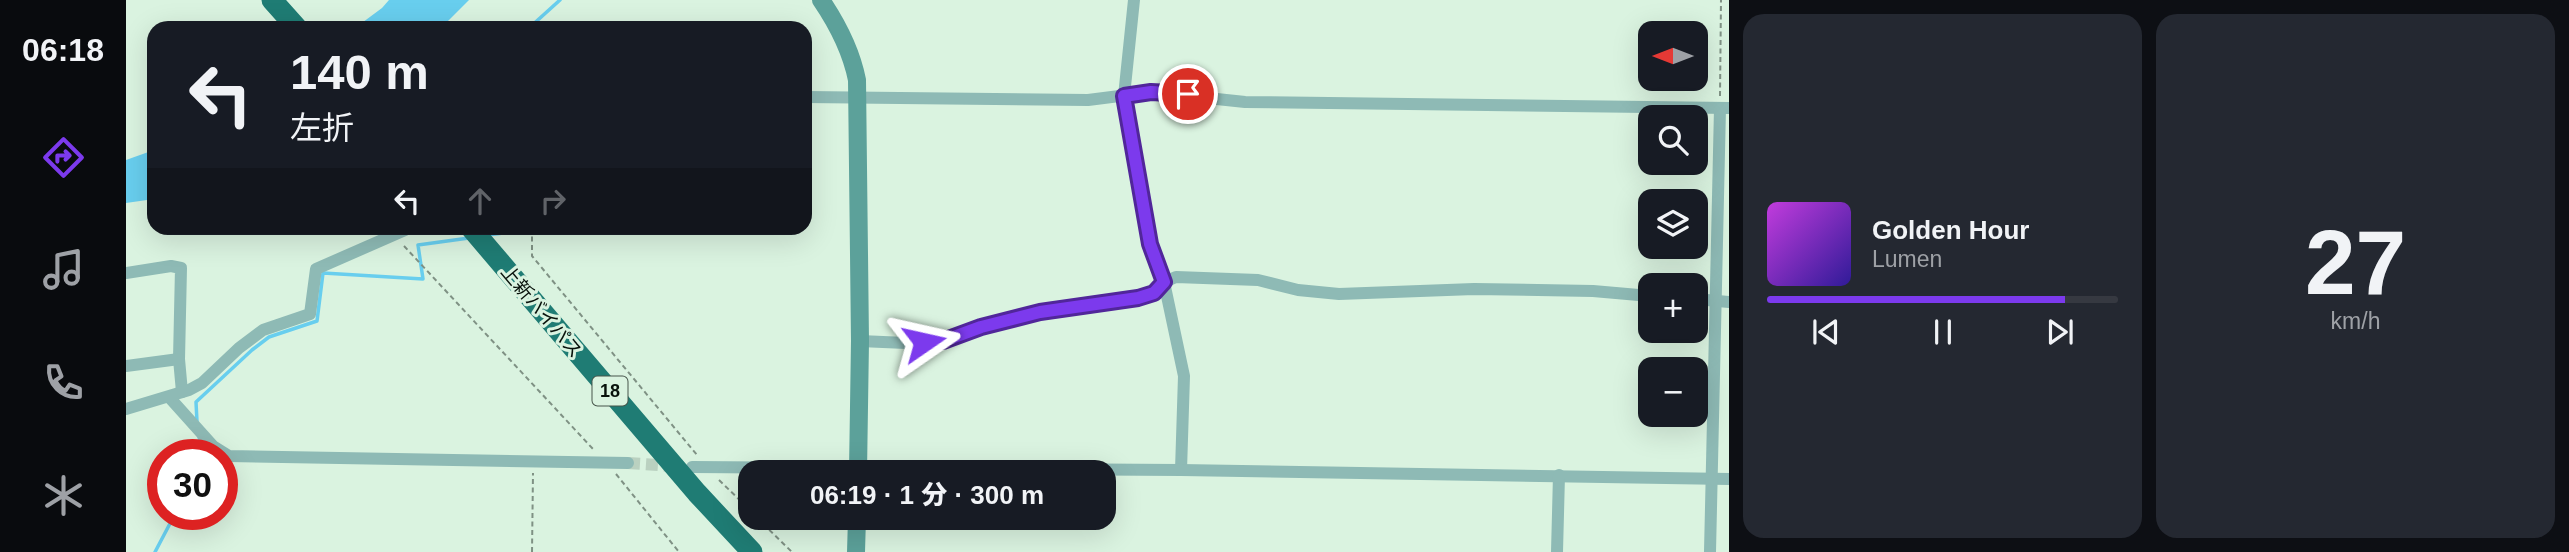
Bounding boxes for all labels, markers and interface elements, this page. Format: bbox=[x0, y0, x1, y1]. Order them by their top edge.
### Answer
north arrow bbox=[1638, 21, 1708, 91]
map controls bbox=[1638, 21, 1708, 427]
text: 06:18 bbox=[22, 32, 104, 68]
text: 140 m bbox=[290, 45, 429, 99]
icon: left bbox=[175, 49, 266, 140]
pin bbox=[1158, 64, 1218, 124]
icon: arrive bbox=[1169, 75, 1207, 113]
button: search bbox=[1638, 105, 1708, 175]
text: 左折 bbox=[290, 110, 354, 146]
icon: directions bbox=[39, 133, 88, 182]
icon: left bbox=[388, 182, 426, 220]
icon: ahead bbox=[461, 182, 499, 220]
icon: right bbox=[534, 182, 572, 220]
button: layers bbox=[1638, 189, 1708, 259]
text: 27 bbox=[2305, 212, 2406, 313]
text: Golden Hour bbox=[1872, 215, 2029, 245]
icon: music bbox=[39, 245, 88, 294]
text: Lumen bbox=[1872, 246, 1942, 272]
street label: 上新バイパス bbox=[497, 261, 586, 362]
button: + bbox=[1638, 273, 1708, 343]
position arrow bbox=[887, 305, 961, 379]
text: km/h bbox=[2331, 308, 2380, 334]
icon: previous bbox=[1807, 313, 1845, 351]
icon: pause bbox=[1924, 313, 1962, 351]
icon: next bbox=[2041, 313, 2079, 351]
button: − bbox=[1638, 357, 1708, 427]
icon: phone bbox=[39, 358, 88, 407]
road number: 18 bbox=[592, 376, 628, 405]
speed limit sign: 30 bbox=[147, 439, 238, 530]
icon: climate bbox=[39, 471, 88, 520]
text: 06:19 · 1 分 · 300 m bbox=[810, 480, 1044, 510]

